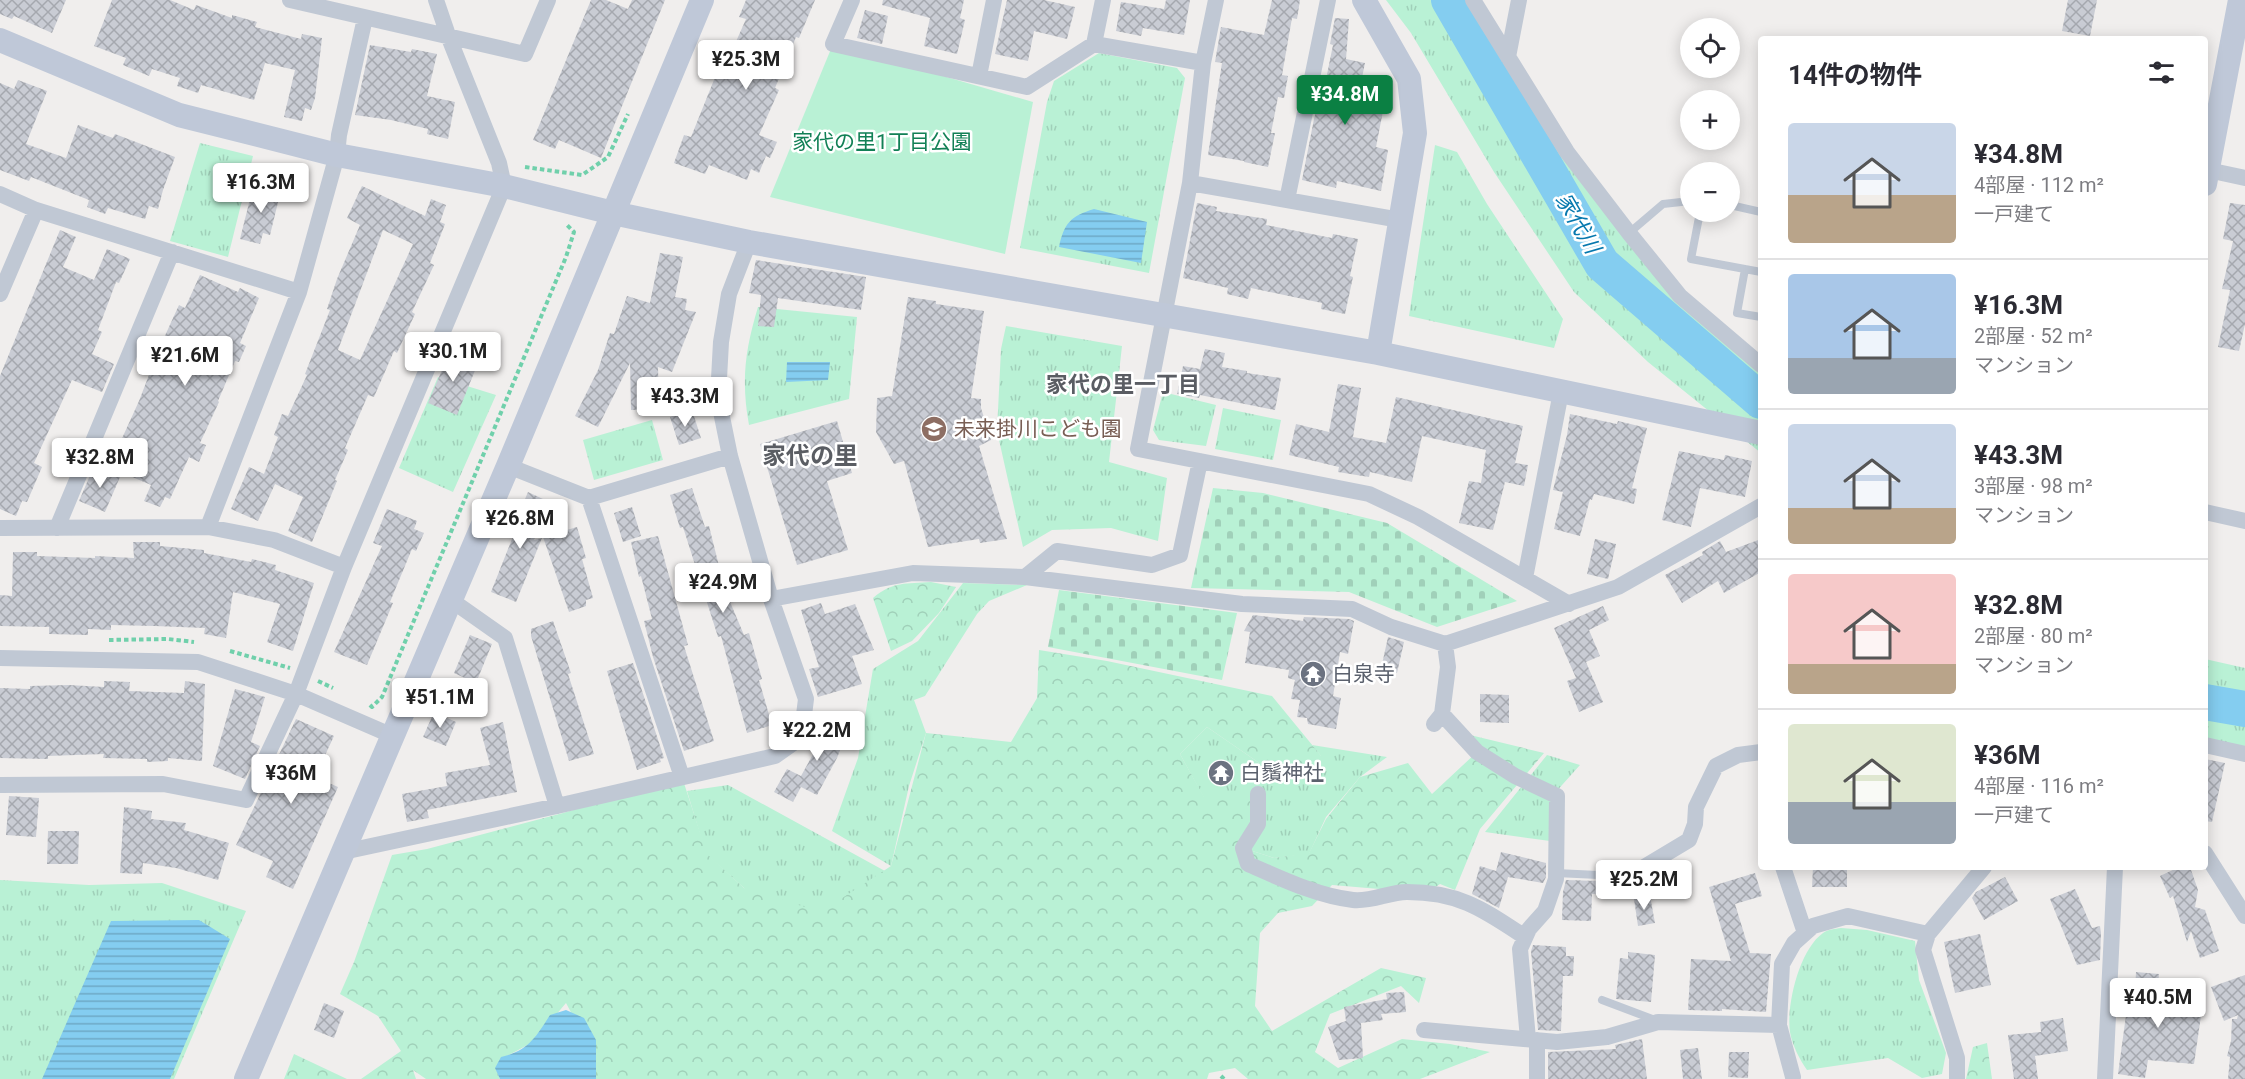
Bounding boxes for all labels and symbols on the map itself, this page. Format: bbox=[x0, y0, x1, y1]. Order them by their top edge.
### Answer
pin: ¥25.3M bbox=[697, 40, 795, 91]
pin: ¥34.8M bbox=[1296, 75, 1394, 126]
park label: 家代の里1丁目公園 bbox=[792, 130, 972, 154]
pin: ¥16.3M bbox=[212, 163, 310, 214]
water label: 家代川 bbox=[1551, 188, 1606, 260]
pin: ¥30.1M bbox=[404, 332, 502, 383]
pin: ¥21.6M bbox=[136, 336, 234, 387]
district label: 家代の里一丁目 bbox=[1046, 372, 1200, 397]
pin: ¥43.3M bbox=[636, 377, 734, 428]
school or university icon: 未来掛川こども園 bbox=[919, 414, 949, 444]
place label: 未来掛川こども園 bbox=[954, 417, 1122, 441]
pin: ¥32.8M bbox=[51, 438, 149, 489]
district label: 家代の里 bbox=[762, 442, 858, 470]
pin: ¥26.8M bbox=[471, 499, 569, 550]
pin: ¥24.9M bbox=[674, 563, 772, 614]
temple icon: 白泉寺 bbox=[1298, 659, 1328, 689]
place label: 白泉寺 bbox=[1332, 662, 1395, 686]
pin: ¥51.1M bbox=[391, 678, 489, 729]
pin: ¥22.2M bbox=[768, 711, 866, 762]
pin: ¥36M bbox=[255, 754, 327, 805]
temple icon: 白鬚神社 bbox=[1206, 758, 1236, 788]
place label: 白鬚神社 bbox=[1240, 761, 1324, 785]
pin: ¥25.2M bbox=[1595, 860, 1693, 911]
pin: ¥40.5M bbox=[2109, 978, 2207, 1029]

